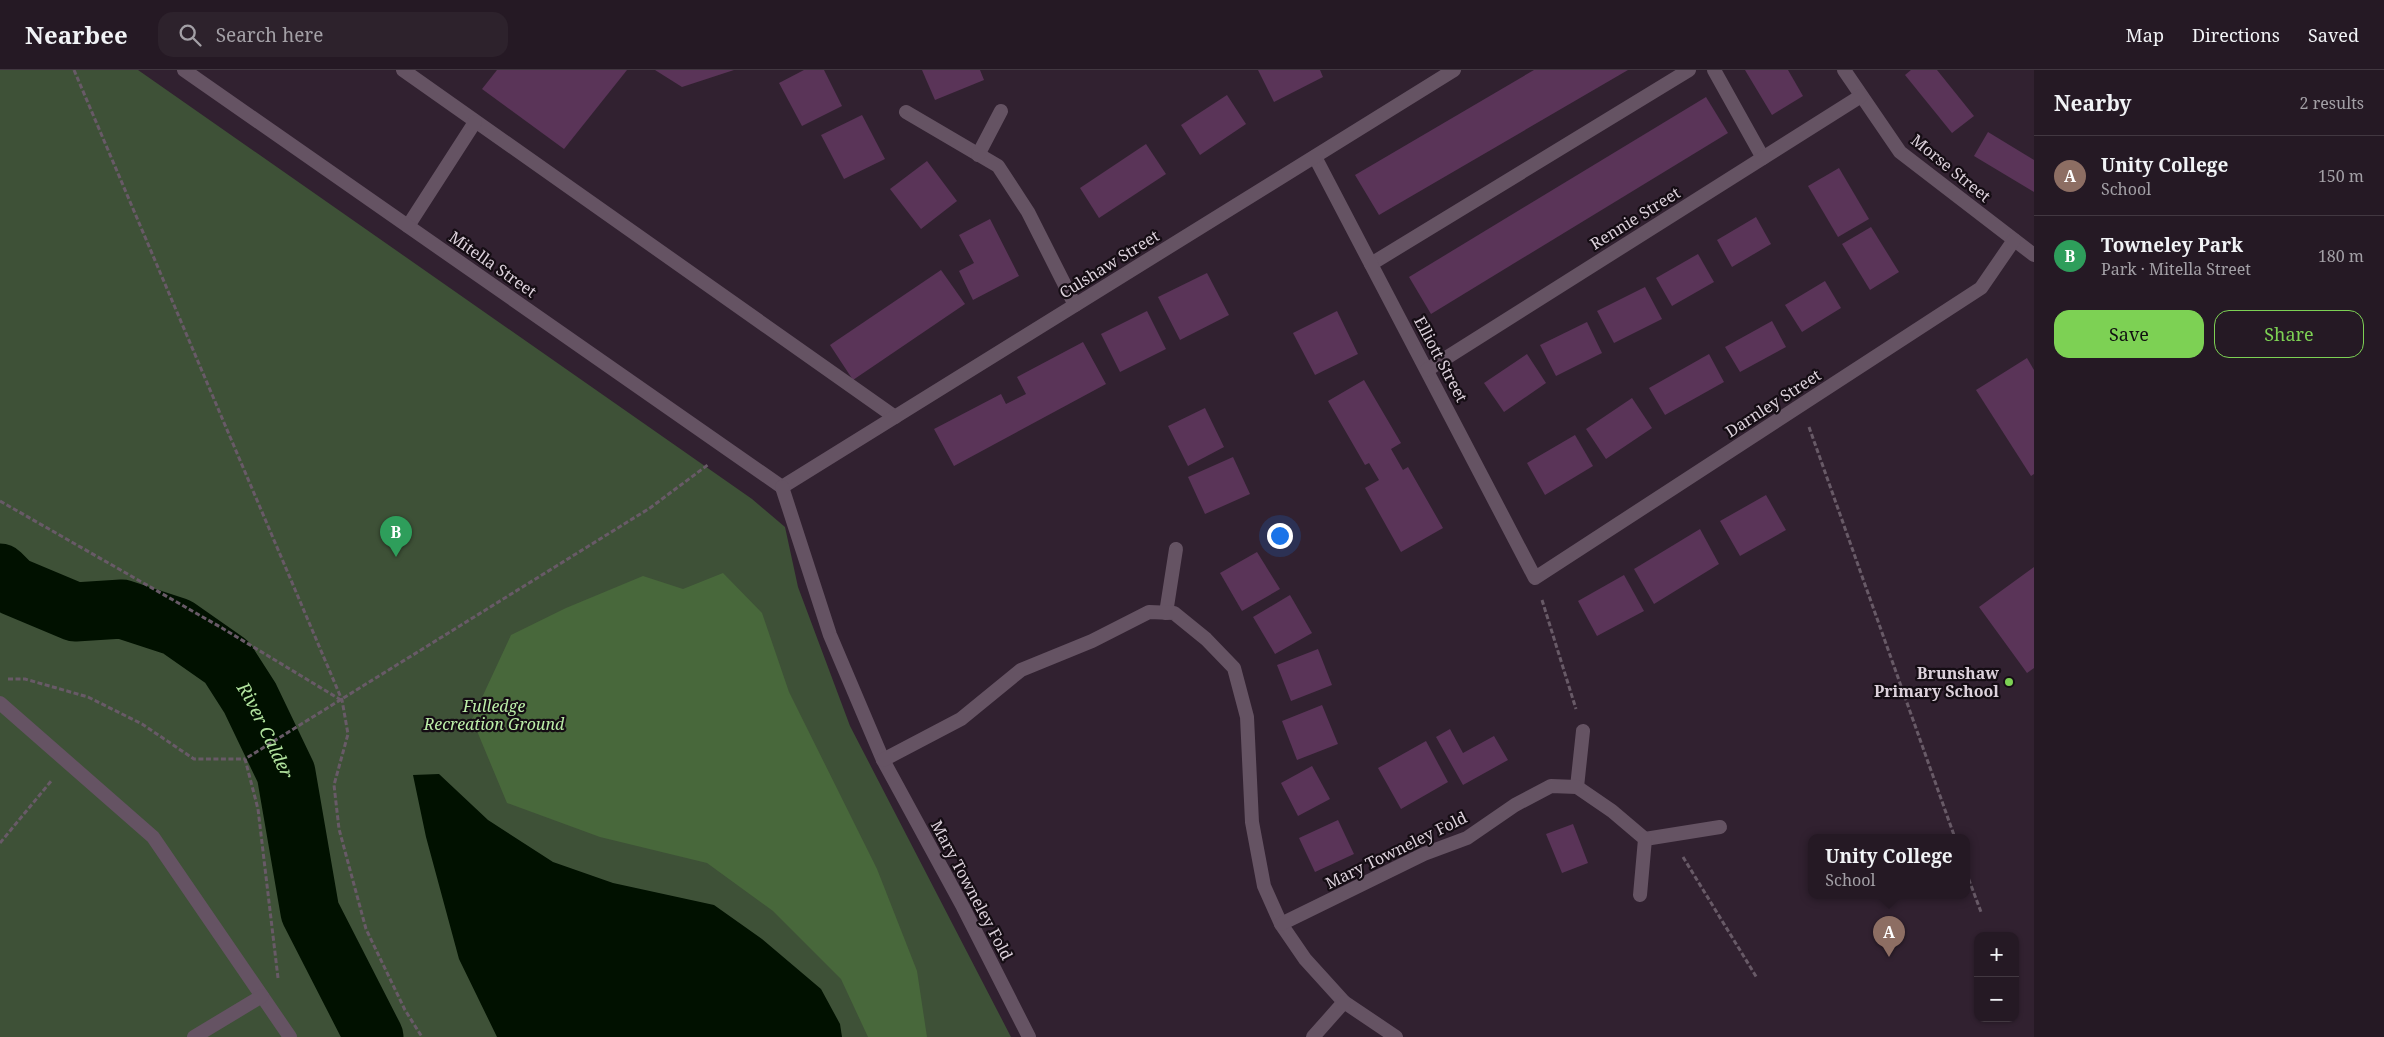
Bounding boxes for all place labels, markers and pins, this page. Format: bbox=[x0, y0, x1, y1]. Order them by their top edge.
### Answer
pin: B bbox=[380, 516, 412, 557]
place label: Brunshaw Primary School bbox=[1874, 662, 1999, 702]
marker: Brunshaw Primary School bbox=[2003, 676, 2015, 688]
pin: A bbox=[1873, 916, 1905, 957]

